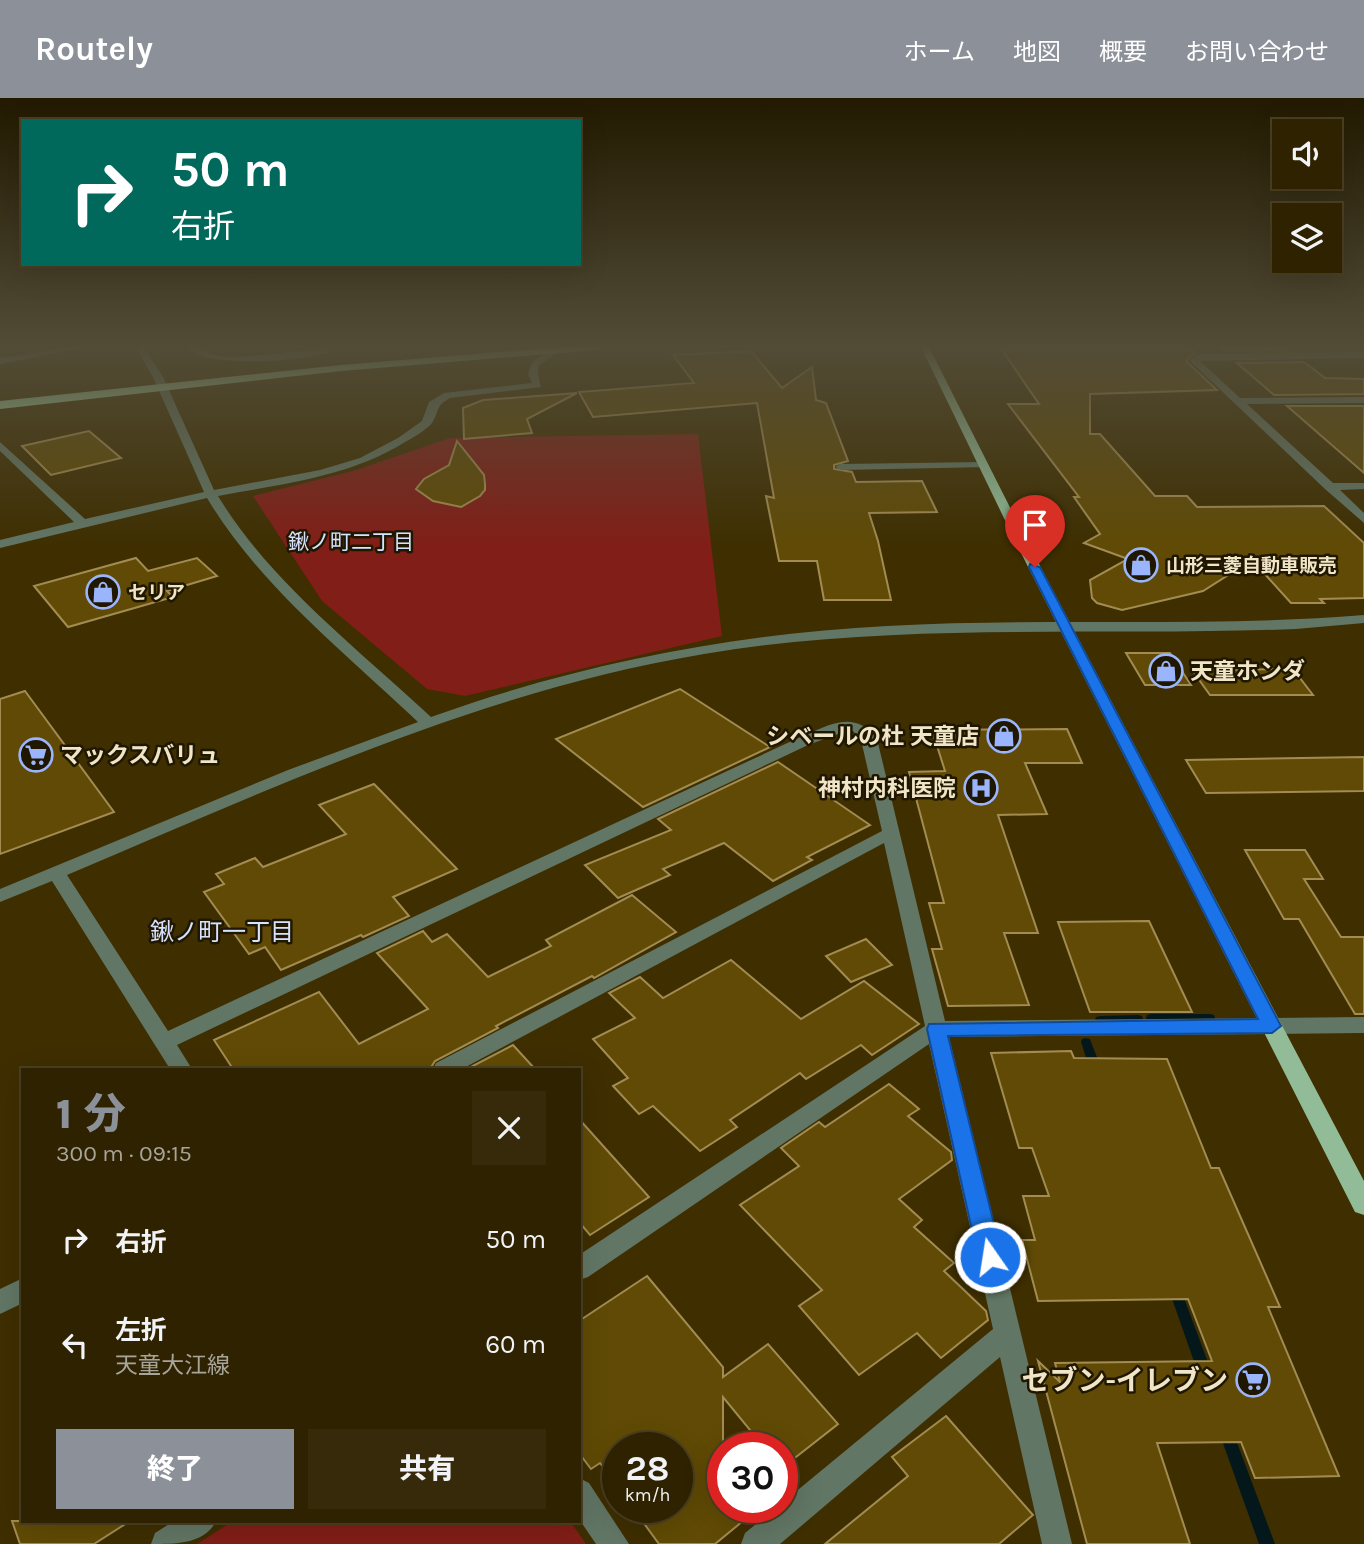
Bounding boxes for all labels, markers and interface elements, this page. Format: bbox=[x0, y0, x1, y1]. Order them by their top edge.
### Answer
text: Routely bbox=[35, 30, 153, 68]
text: ホーム bbox=[904, 38, 975, 66]
text: 地図 bbox=[1013, 38, 1061, 66]
text: 概要 bbox=[1099, 38, 1147, 66]
text: お問い合わせ bbox=[1185, 38, 1329, 66]
map controls bbox=[1272, 119, 1342, 273]
button: sound bbox=[1272, 119, 1342, 189]
text: 50 m bbox=[171, 141, 289, 198]
icon: right bbox=[56, 147, 147, 238]
button: layers bbox=[1272, 203, 1342, 273]
text: 右折 bbox=[171, 208, 235, 245]
pin bbox=[1005, 495, 1065, 567]
icon: arrive bbox=[1016, 506, 1054, 544]
district label: 鍬ノ町二丁目 bbox=[288, 530, 414, 554]
shop icon: 山形三菱自動車販売 bbox=[1122, 546, 1160, 584]
place label: 山形三菱自動車販売 bbox=[1166, 555, 1337, 577]
shop icon: セリア bbox=[84, 573, 122, 611]
place label: セリア bbox=[128, 582, 185, 604]
shop icon: 天童ホンダ bbox=[1147, 652, 1185, 690]
place label: 天童ホンダ bbox=[1190, 658, 1305, 685]
shop icon: シベールの杜 天童店 bbox=[985, 717, 1023, 755]
place label: シベールの杜 天童店 bbox=[766, 723, 979, 750]
supermarket icon: マックスバリュ bbox=[17, 736, 55, 774]
place label: マックスバリュ bbox=[60, 742, 220, 769]
hospital icon: 神村内科医院 bbox=[962, 769, 1000, 807]
place label: 神村内科医院 bbox=[818, 775, 956, 802]
district label: 鍬ノ町一丁目 bbox=[150, 918, 294, 946]
text: 1 分 bbox=[56, 1089, 125, 1139]
button: close bbox=[472, 1091, 546, 1165]
text: 300 m · 09:15 bbox=[56, 1140, 192, 1167]
position arrow bbox=[953, 1220, 1027, 1294]
icon: right bbox=[56, 1221, 94, 1259]
text: 50 m bbox=[485, 1224, 546, 1255]
text: 右折 bbox=[115, 1227, 167, 1258]
text: 左折 bbox=[115, 1315, 167, 1346]
icon: left bbox=[56, 1326, 94, 1364]
text: 60 m bbox=[485, 1329, 546, 1360]
text: 天童大江線 bbox=[115, 1352, 230, 1379]
supermarket icon: セブン-イレブン bbox=[1234, 1361, 1272, 1399]
place label: セブン-イレブン bbox=[1022, 1364, 1228, 1397]
button: 終了 bbox=[56, 1429, 294, 1509]
button: 共有 bbox=[308, 1429, 546, 1509]
speed limit sign: 30 bbox=[707, 1432, 798, 1523]
text: 28 bbox=[626, 1448, 669, 1489]
text: km/h bbox=[625, 1484, 670, 1506]

